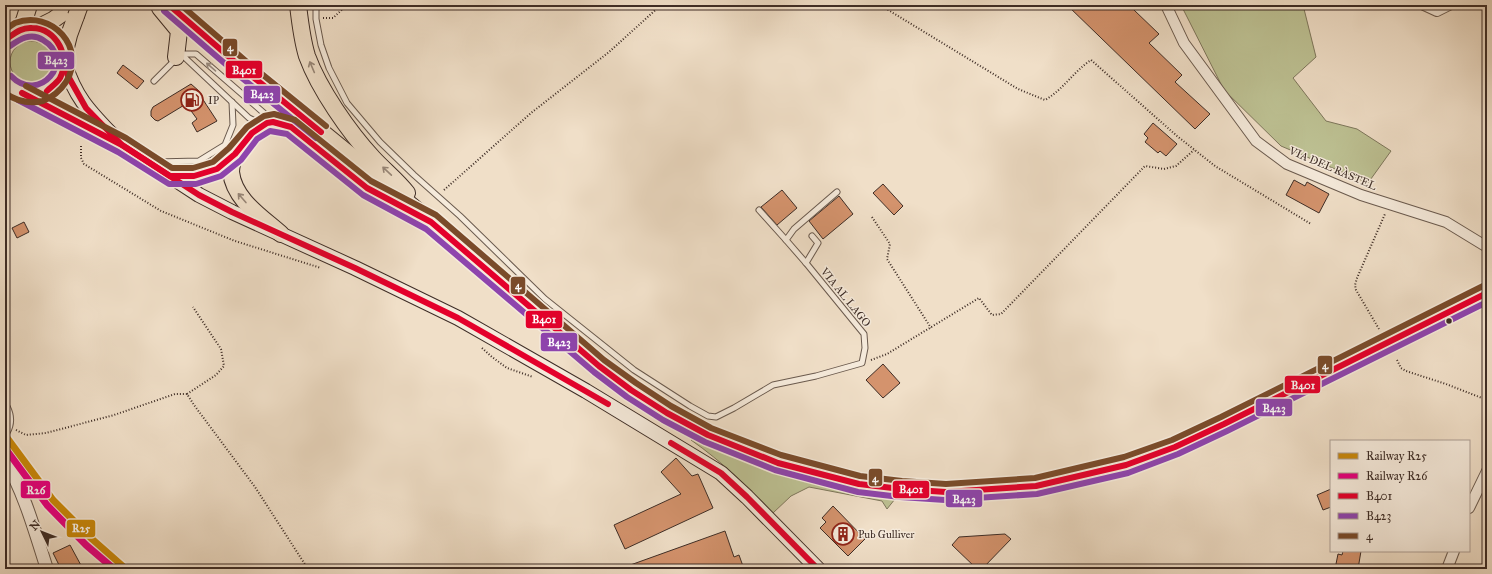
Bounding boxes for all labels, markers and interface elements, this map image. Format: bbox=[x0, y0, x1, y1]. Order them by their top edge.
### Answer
line badge: 4 bbox=[222, 38, 238, 57]
text: 4 bbox=[227, 41, 234, 55]
line badge: B423 bbox=[37, 51, 75, 70]
text: B423 bbox=[44, 54, 68, 68]
line badge: B401 bbox=[225, 60, 263, 79]
one-way arrow bbox=[308, 61, 315, 73]
one-way arrow bbox=[205, 62, 216, 71]
text: B401 bbox=[232, 64, 257, 78]
line badge: B423 bbox=[243, 85, 281, 104]
fuel station icon: IP bbox=[179, 87, 205, 113]
text: B423 bbox=[250, 88, 274, 102]
place label: IP bbox=[208, 94, 220, 107]
street label: VIA DEL RÀSTEL bbox=[1286, 144, 1379, 193]
one-way arrow bbox=[382, 167, 392, 176]
one-way arrow bbox=[238, 193, 247, 203]
street label: VIA AL LAGO bbox=[817, 264, 873, 329]
line badge: 4 bbox=[510, 276, 526, 295]
text: 4 bbox=[515, 279, 522, 293]
line badge: B401 bbox=[525, 310, 563, 329]
text: B401 bbox=[532, 313, 557, 327]
unlabelled marker bbox=[1444, 316, 1454, 326]
line badge: B423 bbox=[540, 332, 578, 352]
text: B423 bbox=[547, 336, 571, 350]
line badge: 4 bbox=[1317, 355, 1333, 375]
text: 4 bbox=[1322, 359, 1329, 373]
line badge: B401 bbox=[1284, 375, 1321, 394]
text: B401 bbox=[1291, 379, 1316, 393]
line badge: B423 bbox=[1255, 398, 1293, 417]
text: B423 bbox=[1262, 402, 1286, 416]
legend bbox=[1330, 440, 1470, 552]
text: Railway R25 bbox=[1366, 449, 1427, 463]
line badge: 4 bbox=[868, 468, 883, 487]
text: Railway R26 bbox=[1366, 469, 1428, 483]
text: 4 bbox=[872, 472, 879, 486]
line badge: R26 bbox=[20, 480, 51, 499]
line badge: B401 bbox=[892, 480, 930, 499]
text: B401 bbox=[899, 483, 924, 497]
text: R26 bbox=[27, 484, 47, 497]
line badge: B423 bbox=[945, 489, 983, 508]
text: B401 bbox=[1366, 489, 1392, 503]
text: B423 bbox=[952, 493, 976, 507]
text: B423 bbox=[1366, 509, 1392, 523]
north arrow bbox=[22, 512, 62, 552]
text: N bbox=[27, 517, 43, 533]
line badge: R25 bbox=[66, 519, 96, 538]
building icon: Pub Gulliver bbox=[830, 521, 856, 547]
text: R25 bbox=[72, 522, 91, 535]
place label: Pub Gulliver bbox=[858, 528, 915, 541]
text: 4 bbox=[1366, 529, 1373, 543]

